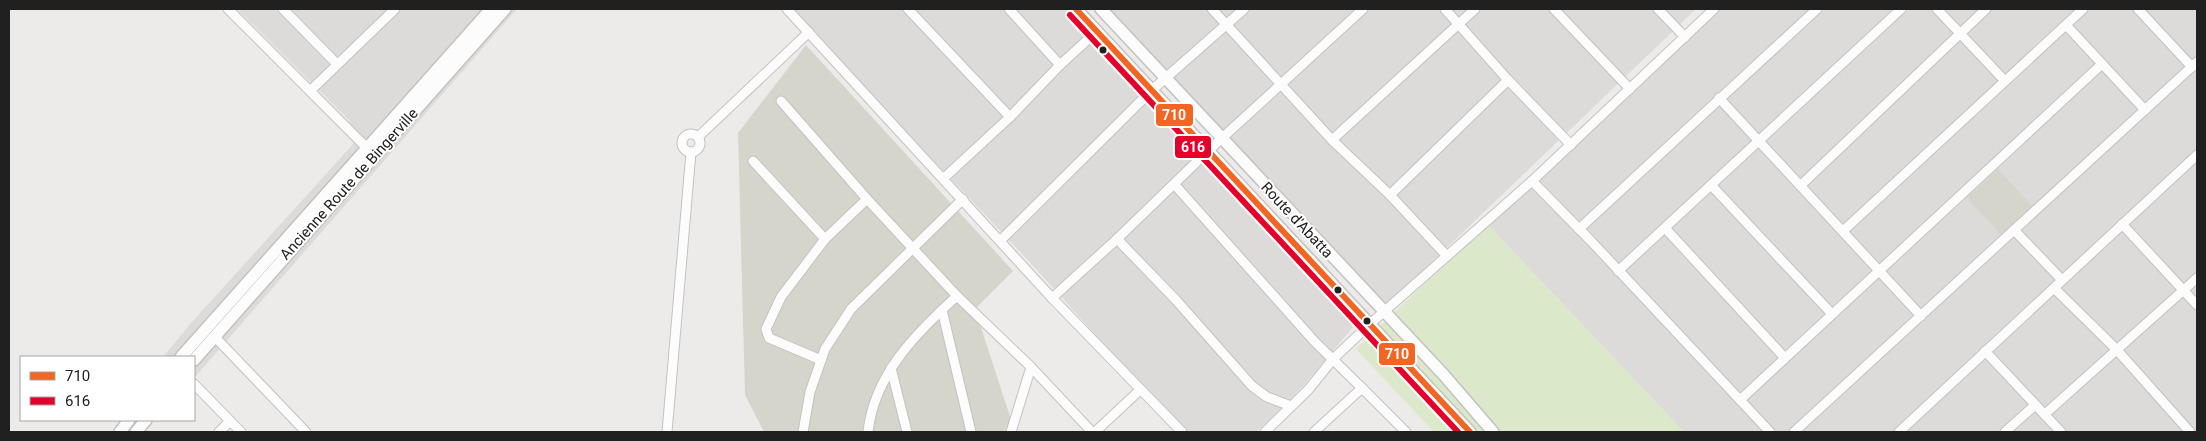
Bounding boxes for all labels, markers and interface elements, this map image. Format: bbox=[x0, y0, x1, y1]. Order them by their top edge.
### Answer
unlabelled marker bbox=[1098, 45, 1108, 55]
line badge: 710 bbox=[1155, 103, 1194, 127]
street label: Ancienne Route de Bingerville bbox=[276, 105, 422, 263]
text: 710 bbox=[1162, 107, 1186, 123]
line badge: 616 bbox=[1174, 135, 1212, 159]
text: 616 bbox=[1181, 139, 1205, 155]
street label: Route d'Abatta bbox=[1257, 178, 1337, 262]
unlabelled marker bbox=[1333, 285, 1343, 295]
unlabelled marker bbox=[1362, 316, 1372, 326]
line badge: 710 bbox=[1378, 342, 1416, 366]
text: 710 bbox=[1385, 346, 1409, 362]
legend bbox=[20, 356, 195, 421]
text: 710 bbox=[65, 367, 90, 385]
text: 616 bbox=[65, 392, 90, 410]

